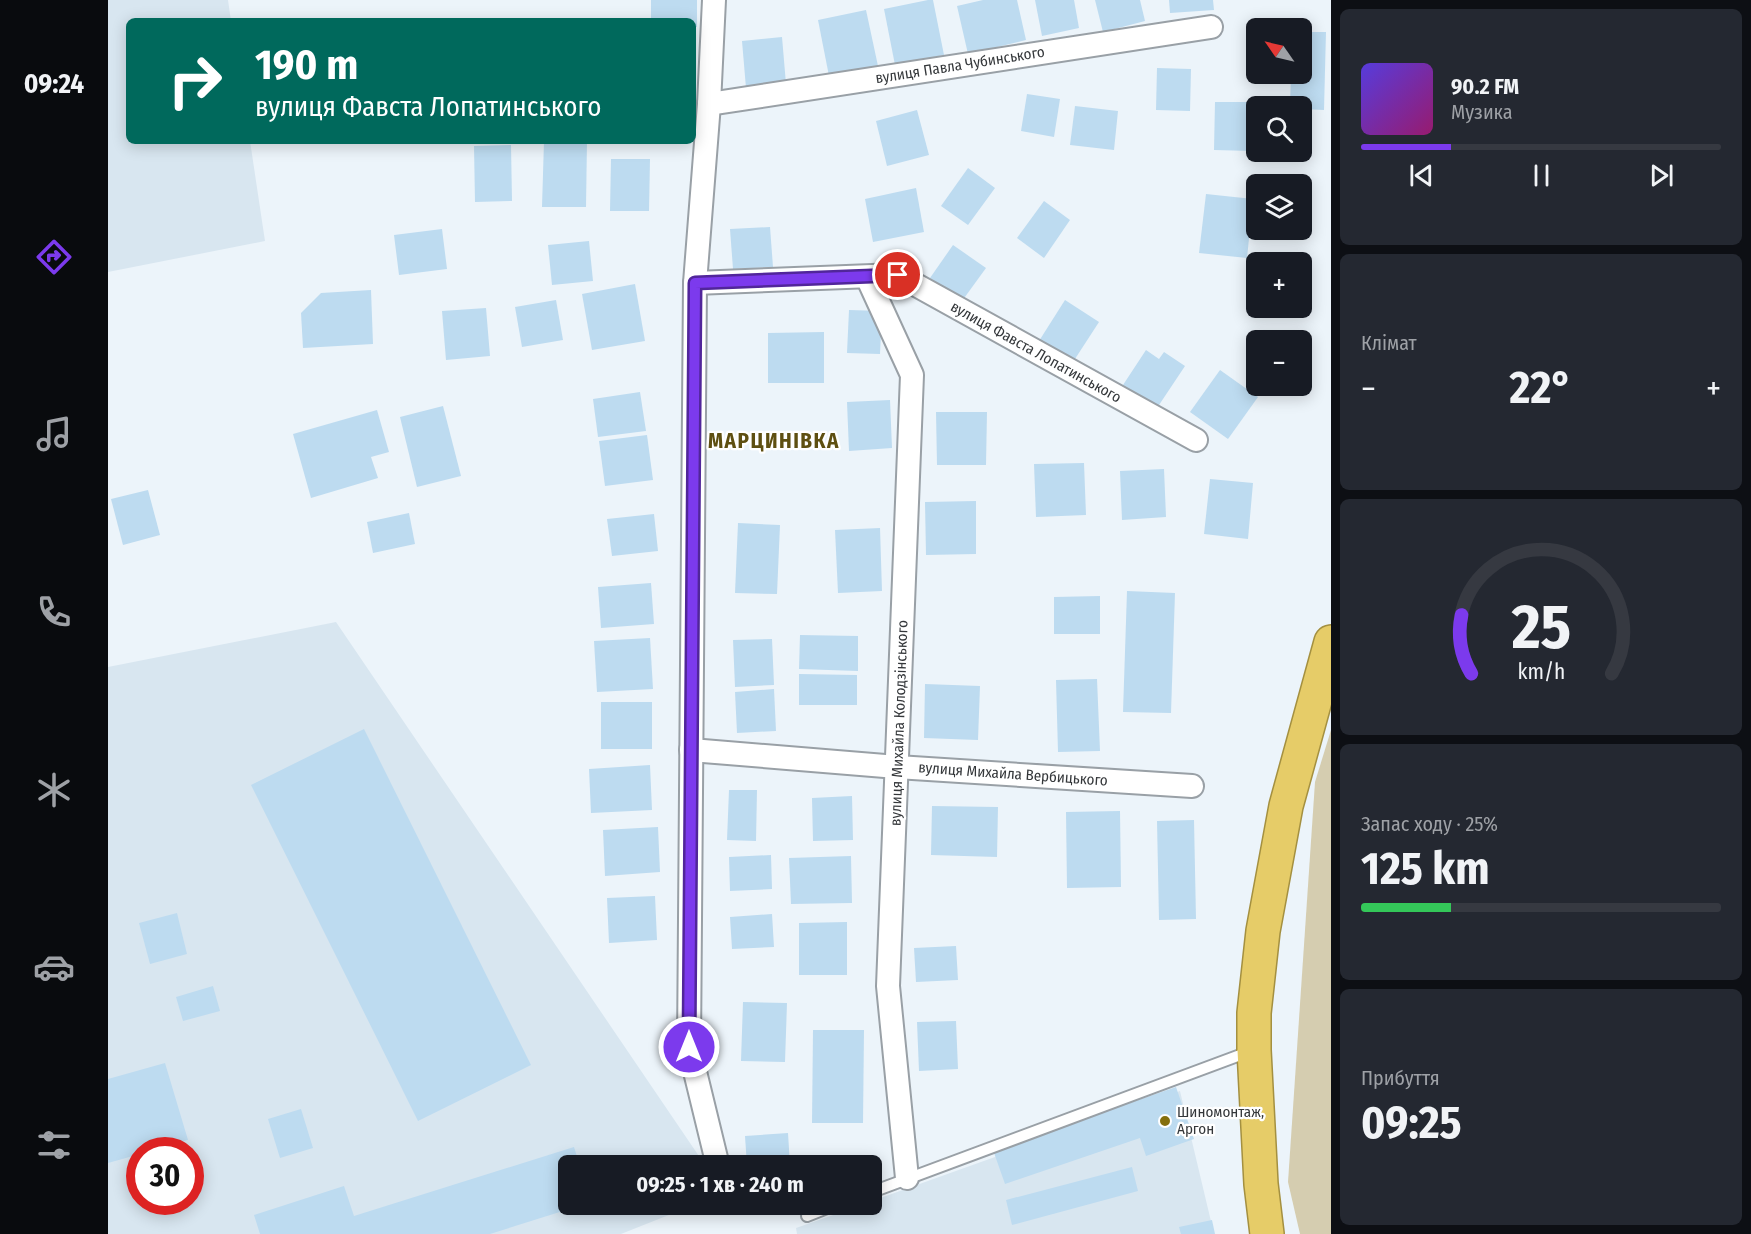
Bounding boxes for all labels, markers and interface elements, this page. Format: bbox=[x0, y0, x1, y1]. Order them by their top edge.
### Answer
north arrow bbox=[1246, 18, 1312, 84]
map controls bbox=[1246, 18, 1312, 396]
text: 190 m bbox=[255, 40, 358, 90]
icon: right bbox=[156, 42, 234, 120]
street label: вулиця Павла Чубинського bbox=[874, 43, 1046, 87]
text: 09:24 bbox=[24, 68, 84, 100]
text: 90.2 FM bbox=[1451, 73, 1519, 100]
text: вулиця Фавста Лопатинського bbox=[255, 91, 601, 123]
button: search bbox=[1246, 96, 1312, 162]
text: Музика bbox=[1451, 100, 1513, 124]
icon: previous bbox=[1405, 159, 1438, 192]
icon: pause bbox=[1525, 159, 1558, 192]
icon: next bbox=[1645, 159, 1678, 192]
button: layers bbox=[1246, 174, 1312, 240]
icon: directions bbox=[33, 236, 75, 278]
pin bbox=[872, 249, 923, 300]
button: + bbox=[1246, 252, 1312, 318]
icon: arrive bbox=[881, 258, 914, 291]
street label: вулиця Фавста Лопатинського bbox=[947, 297, 1125, 407]
button: − bbox=[1246, 330, 1312, 396]
text: Клімат bbox=[1361, 331, 1417, 355]
text: 22° bbox=[1510, 361, 1572, 415]
text: − bbox=[1361, 369, 1376, 409]
text: + bbox=[1706, 369, 1721, 409]
icon: music bbox=[33, 413, 75, 455]
district label: МАРЦИНІВКА bbox=[708, 428, 840, 454]
text: 25 bbox=[1510, 590, 1571, 665]
icon: phone bbox=[33, 591, 75, 633]
street label: вулиця Михайла Колодзінського bbox=[886, 620, 912, 826]
text: km/h bbox=[1517, 659, 1565, 685]
street label: вулиця Михайла Вербицького bbox=[918, 758, 1109, 790]
icon: climate bbox=[33, 769, 75, 811]
text: Запас ходу · 25% bbox=[1361, 812, 1498, 836]
text: 125 km bbox=[1361, 842, 1490, 896]
icon: car bbox=[33, 946, 75, 988]
position arrow bbox=[657, 1015, 721, 1079]
text: Прибуття bbox=[1361, 1066, 1440, 1090]
text: 09:25 bbox=[1361, 1096, 1462, 1150]
place label: Шиномонтаж, Аргон bbox=[1177, 1103, 1264, 1138]
marker: Шиномонтаж, Аргон bbox=[1158, 1114, 1172, 1128]
icon: filters bbox=[33, 1124, 75, 1166]
speed limit sign: 30 bbox=[126, 1137, 204, 1215]
text: 09:25 · 1 хв · 240 m bbox=[636, 1171, 804, 1198]

